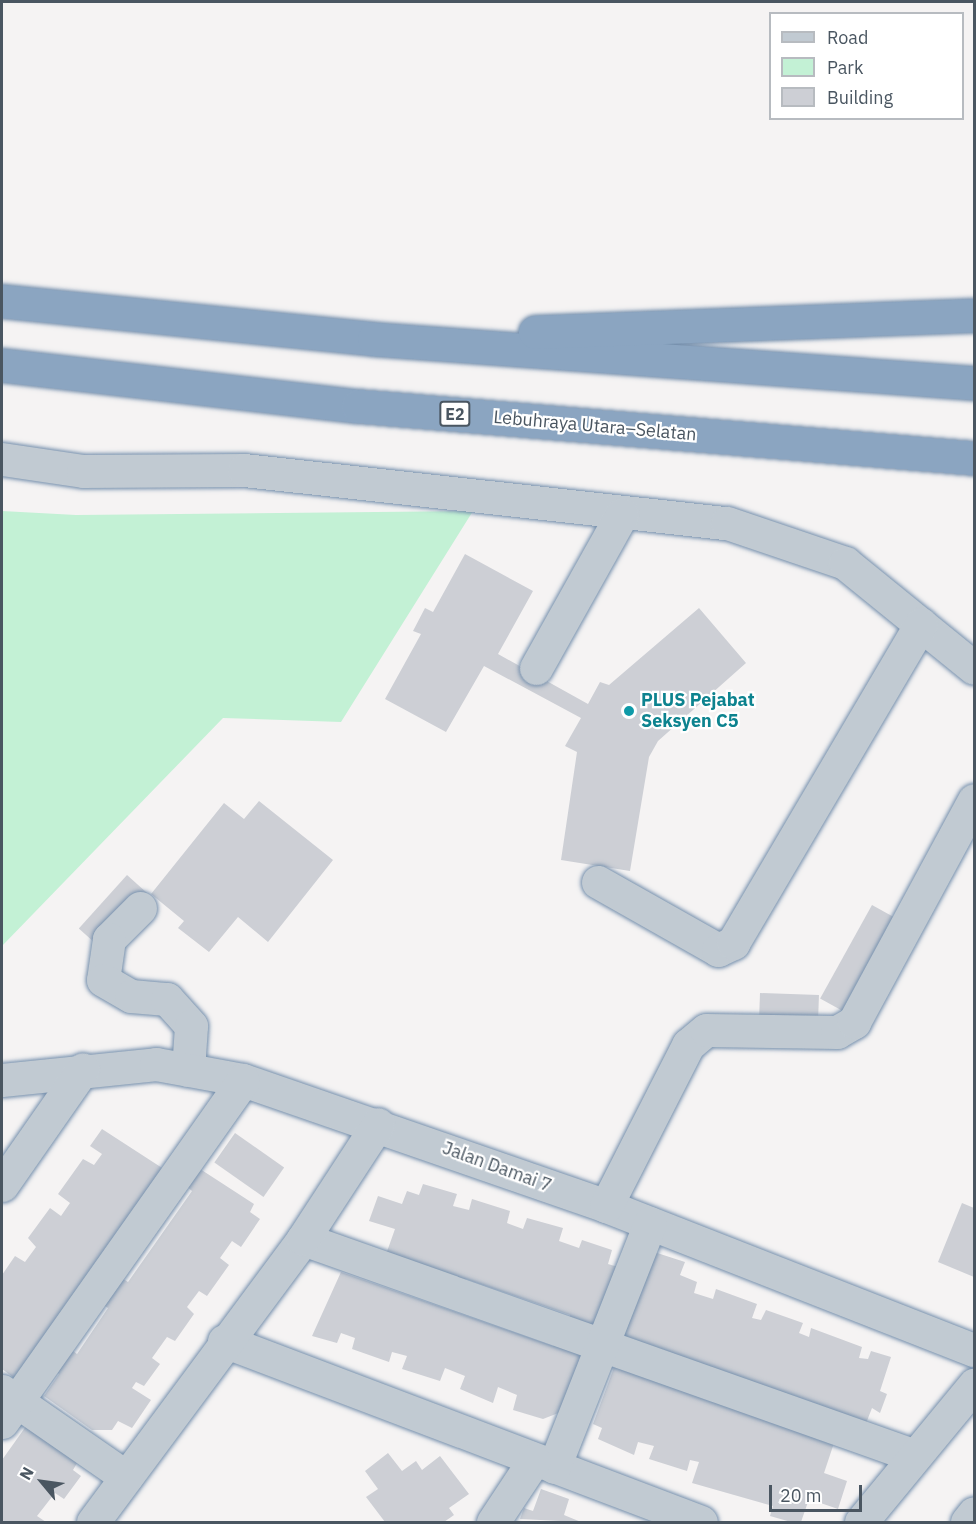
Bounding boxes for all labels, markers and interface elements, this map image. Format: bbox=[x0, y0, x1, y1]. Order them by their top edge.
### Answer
legend bbox=[769, 12, 964, 120]
text: Road bbox=[827, 26, 868, 49]
text: Park bbox=[827, 56, 863, 79]
text: Building bbox=[827, 86, 893, 109]
road number: E2 bbox=[438, 401, 472, 427]
street label: Lebuhraya Utara–Selatan bbox=[493, 406, 697, 446]
place label: PLUS Pejabat Seksyen C5 bbox=[641, 690, 755, 732]
marker: PLUS Pejabat Seksyen C5 bbox=[622, 704, 636, 718]
street label: Jalan Damai 7 bbox=[440, 1137, 554, 1197]
north arrow bbox=[12, 1452, 72, 1512]
text: N bbox=[15, 1463, 38, 1483]
scale bar bbox=[772, 1473, 865, 1511]
text: 20 m bbox=[780, 1484, 822, 1507]

